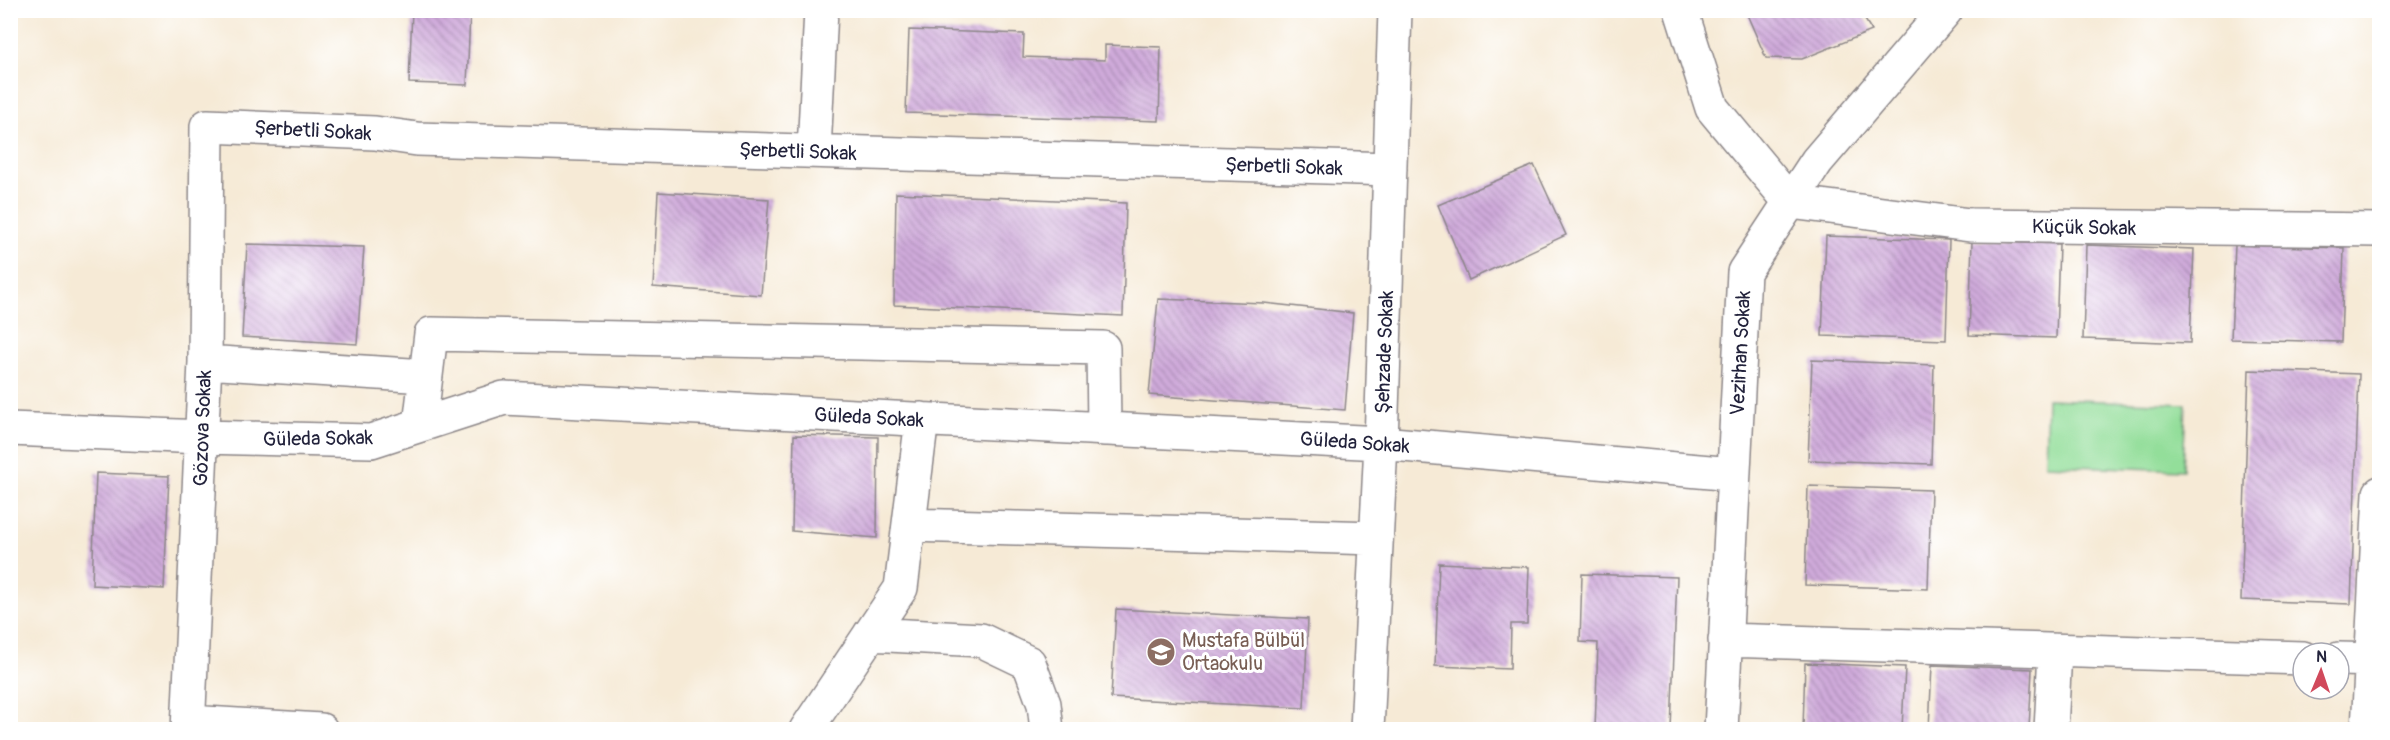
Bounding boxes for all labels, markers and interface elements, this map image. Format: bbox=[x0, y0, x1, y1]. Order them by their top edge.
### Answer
street label: Şerbetli Sokak bbox=[254, 115, 373, 146]
street label: Şerbetli Sokak bbox=[739, 137, 858, 166]
street label: Şerbetli Sokak bbox=[1225, 152, 1344, 181]
street label: Küçük Sokak bbox=[2032, 214, 2137, 241]
street label: Şehzade Sokak bbox=[1370, 289, 1399, 414]
street label: Vezirhan Sokak bbox=[1725, 289, 1756, 416]
street label: Gözova Sokak bbox=[188, 369, 217, 487]
street label: Güleda Sokak bbox=[813, 402, 925, 433]
street label: Güleda Sokak bbox=[263, 425, 374, 452]
street label: Güleda Sokak bbox=[1299, 426, 1411, 459]
place label: Mustafa Bülbül Ortaokulu bbox=[1182, 628, 1305, 676]
school or university icon: Mustafa Bülbül Ortaokulu bbox=[1145, 636, 1177, 668]
north arrow bbox=[2291, 641, 2351, 701]
text: N bbox=[2316, 647, 2327, 667]

